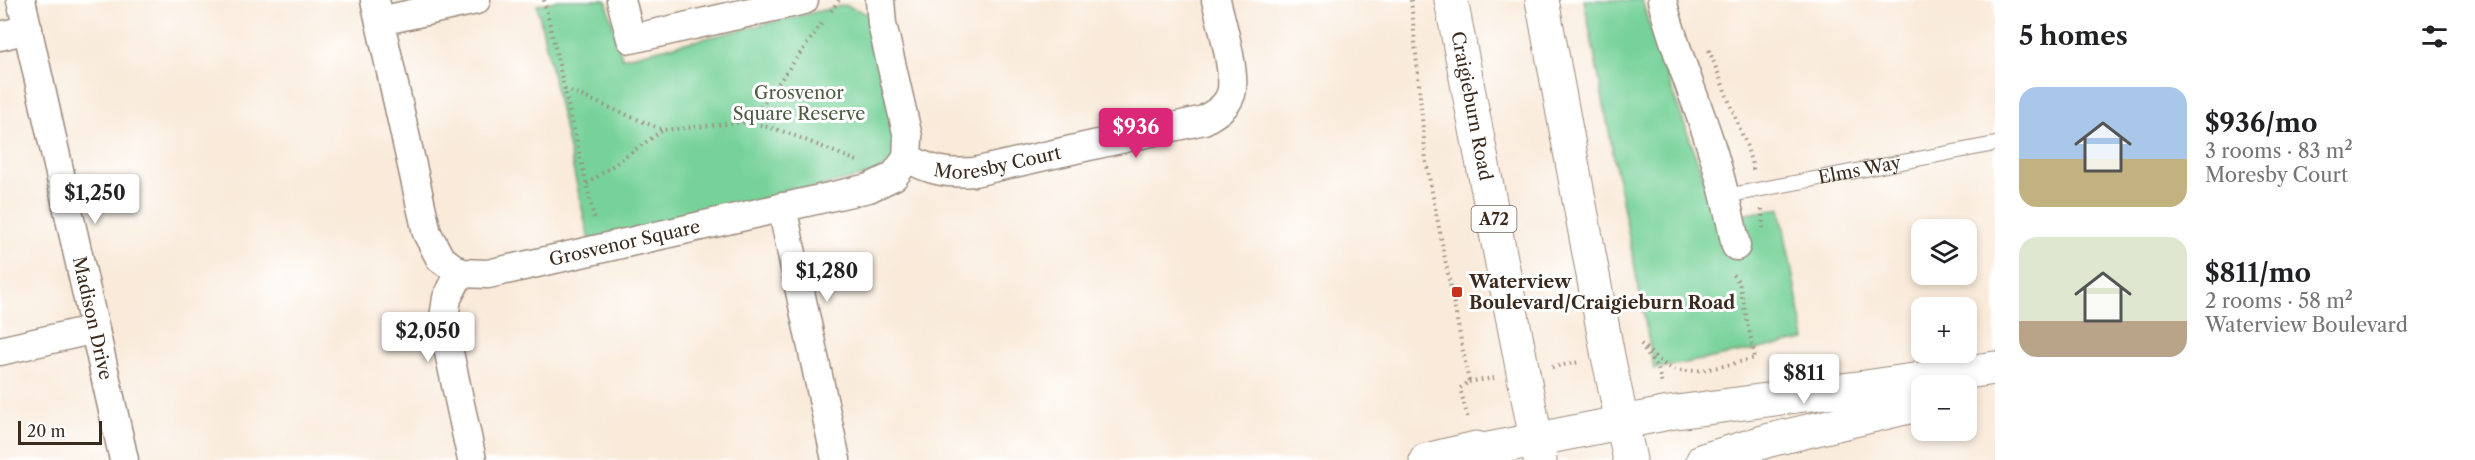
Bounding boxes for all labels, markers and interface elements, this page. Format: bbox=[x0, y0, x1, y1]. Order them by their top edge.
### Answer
text: 5 homes bbox=[2019, 20, 2128, 52]
icon: filters bbox=[2418, 20, 2451, 53]
street label: Craigieburn Road bbox=[1446, 30, 1497, 183]
park label: Grosvenor Square Reserve bbox=[733, 82, 865, 125]
text: $936/mo bbox=[2205, 107, 2317, 139]
pin: $936 bbox=[1100, 108, 1172, 159]
icon: home bbox=[2067, 111, 2139, 183]
text: $936 bbox=[1113, 115, 1159, 139]
text: 3 rooms · 83 m² bbox=[2205, 139, 2353, 163]
street label: Moresby Court bbox=[932, 142, 1064, 184]
street label: Elms Way bbox=[1816, 151, 1904, 189]
text: Moresby Court bbox=[2205, 163, 2348, 187]
pin: $1,250 bbox=[46, 174, 144, 225]
text: $1,250 bbox=[64, 181, 126, 205]
road number: A72 bbox=[1472, 206, 1516, 232]
street label: Grosvenor Square bbox=[547, 215, 702, 271]
map controls bbox=[1911, 219, 1977, 441]
button: layers bbox=[1911, 219, 1977, 285]
pin: $1,280 bbox=[778, 252, 876, 303]
street label: Madison Drive bbox=[68, 254, 117, 382]
text: $811/mo bbox=[2205, 257, 2311, 289]
text: $1,280 bbox=[796, 259, 858, 283]
icon: home bbox=[2067, 261, 2139, 333]
place label: Waterview Boulevard/Craigieburn Road bbox=[1468, 271, 1735, 314]
marker: Waterview Boulevard/Craigieburn Road bbox=[1450, 285, 1464, 299]
text: 2 rooms · 58 m² bbox=[2205, 289, 2353, 313]
button: + bbox=[1911, 297, 1977, 363]
pin: $2,050 bbox=[379, 312, 477, 363]
text: Waterview Boulevard bbox=[2205, 313, 2408, 337]
text: $2,050 bbox=[396, 319, 460, 343]
pin: $811 bbox=[1768, 354, 1840, 405]
text: $811 bbox=[1783, 361, 1825, 385]
button: − bbox=[1911, 375, 1977, 441]
scale bar bbox=[18, 418, 102, 446]
text: 20 m bbox=[27, 421, 66, 441]

